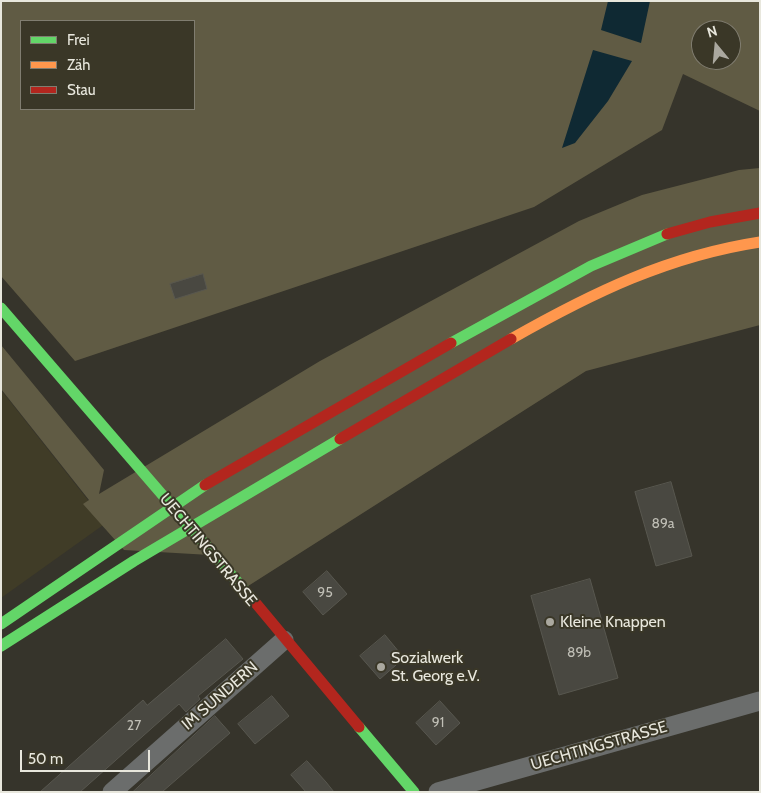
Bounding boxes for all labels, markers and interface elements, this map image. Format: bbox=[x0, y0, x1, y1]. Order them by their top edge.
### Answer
legend bbox=[20, 20, 195, 110]
north arrow bbox=[691, 20, 741, 70]
text: N bbox=[705, 22, 719, 42]
text: Frei bbox=[67, 31, 90, 49]
text: Zäh bbox=[67, 56, 90, 74]
text: Stau bbox=[67, 81, 96, 99]
street label: UECHTINGSTRASSE bbox=[155, 490, 261, 610]
house number: 89a bbox=[651, 516, 675, 532]
house number: 95 bbox=[317, 585, 333, 601]
place label: Kleine Knappen bbox=[560, 612, 666, 632]
marker: Kleine Knappen bbox=[544, 616, 556, 628]
house number: 89b bbox=[567, 645, 591, 661]
place label: Sozialwerk St. Georg e.V. bbox=[391, 648, 480, 686]
street label: IM SUNDERN bbox=[178, 658, 262, 734]
marker: Sozialwerk St. Georg e.V. bbox=[375, 661, 387, 673]
house number: 91 bbox=[432, 715, 444, 731]
street label: UECHTINGSTRASSE bbox=[529, 717, 669, 775]
house number: 27 bbox=[127, 718, 141, 734]
scale bar bbox=[22, 740, 152, 772]
text: 50 m bbox=[28, 750, 63, 768]

